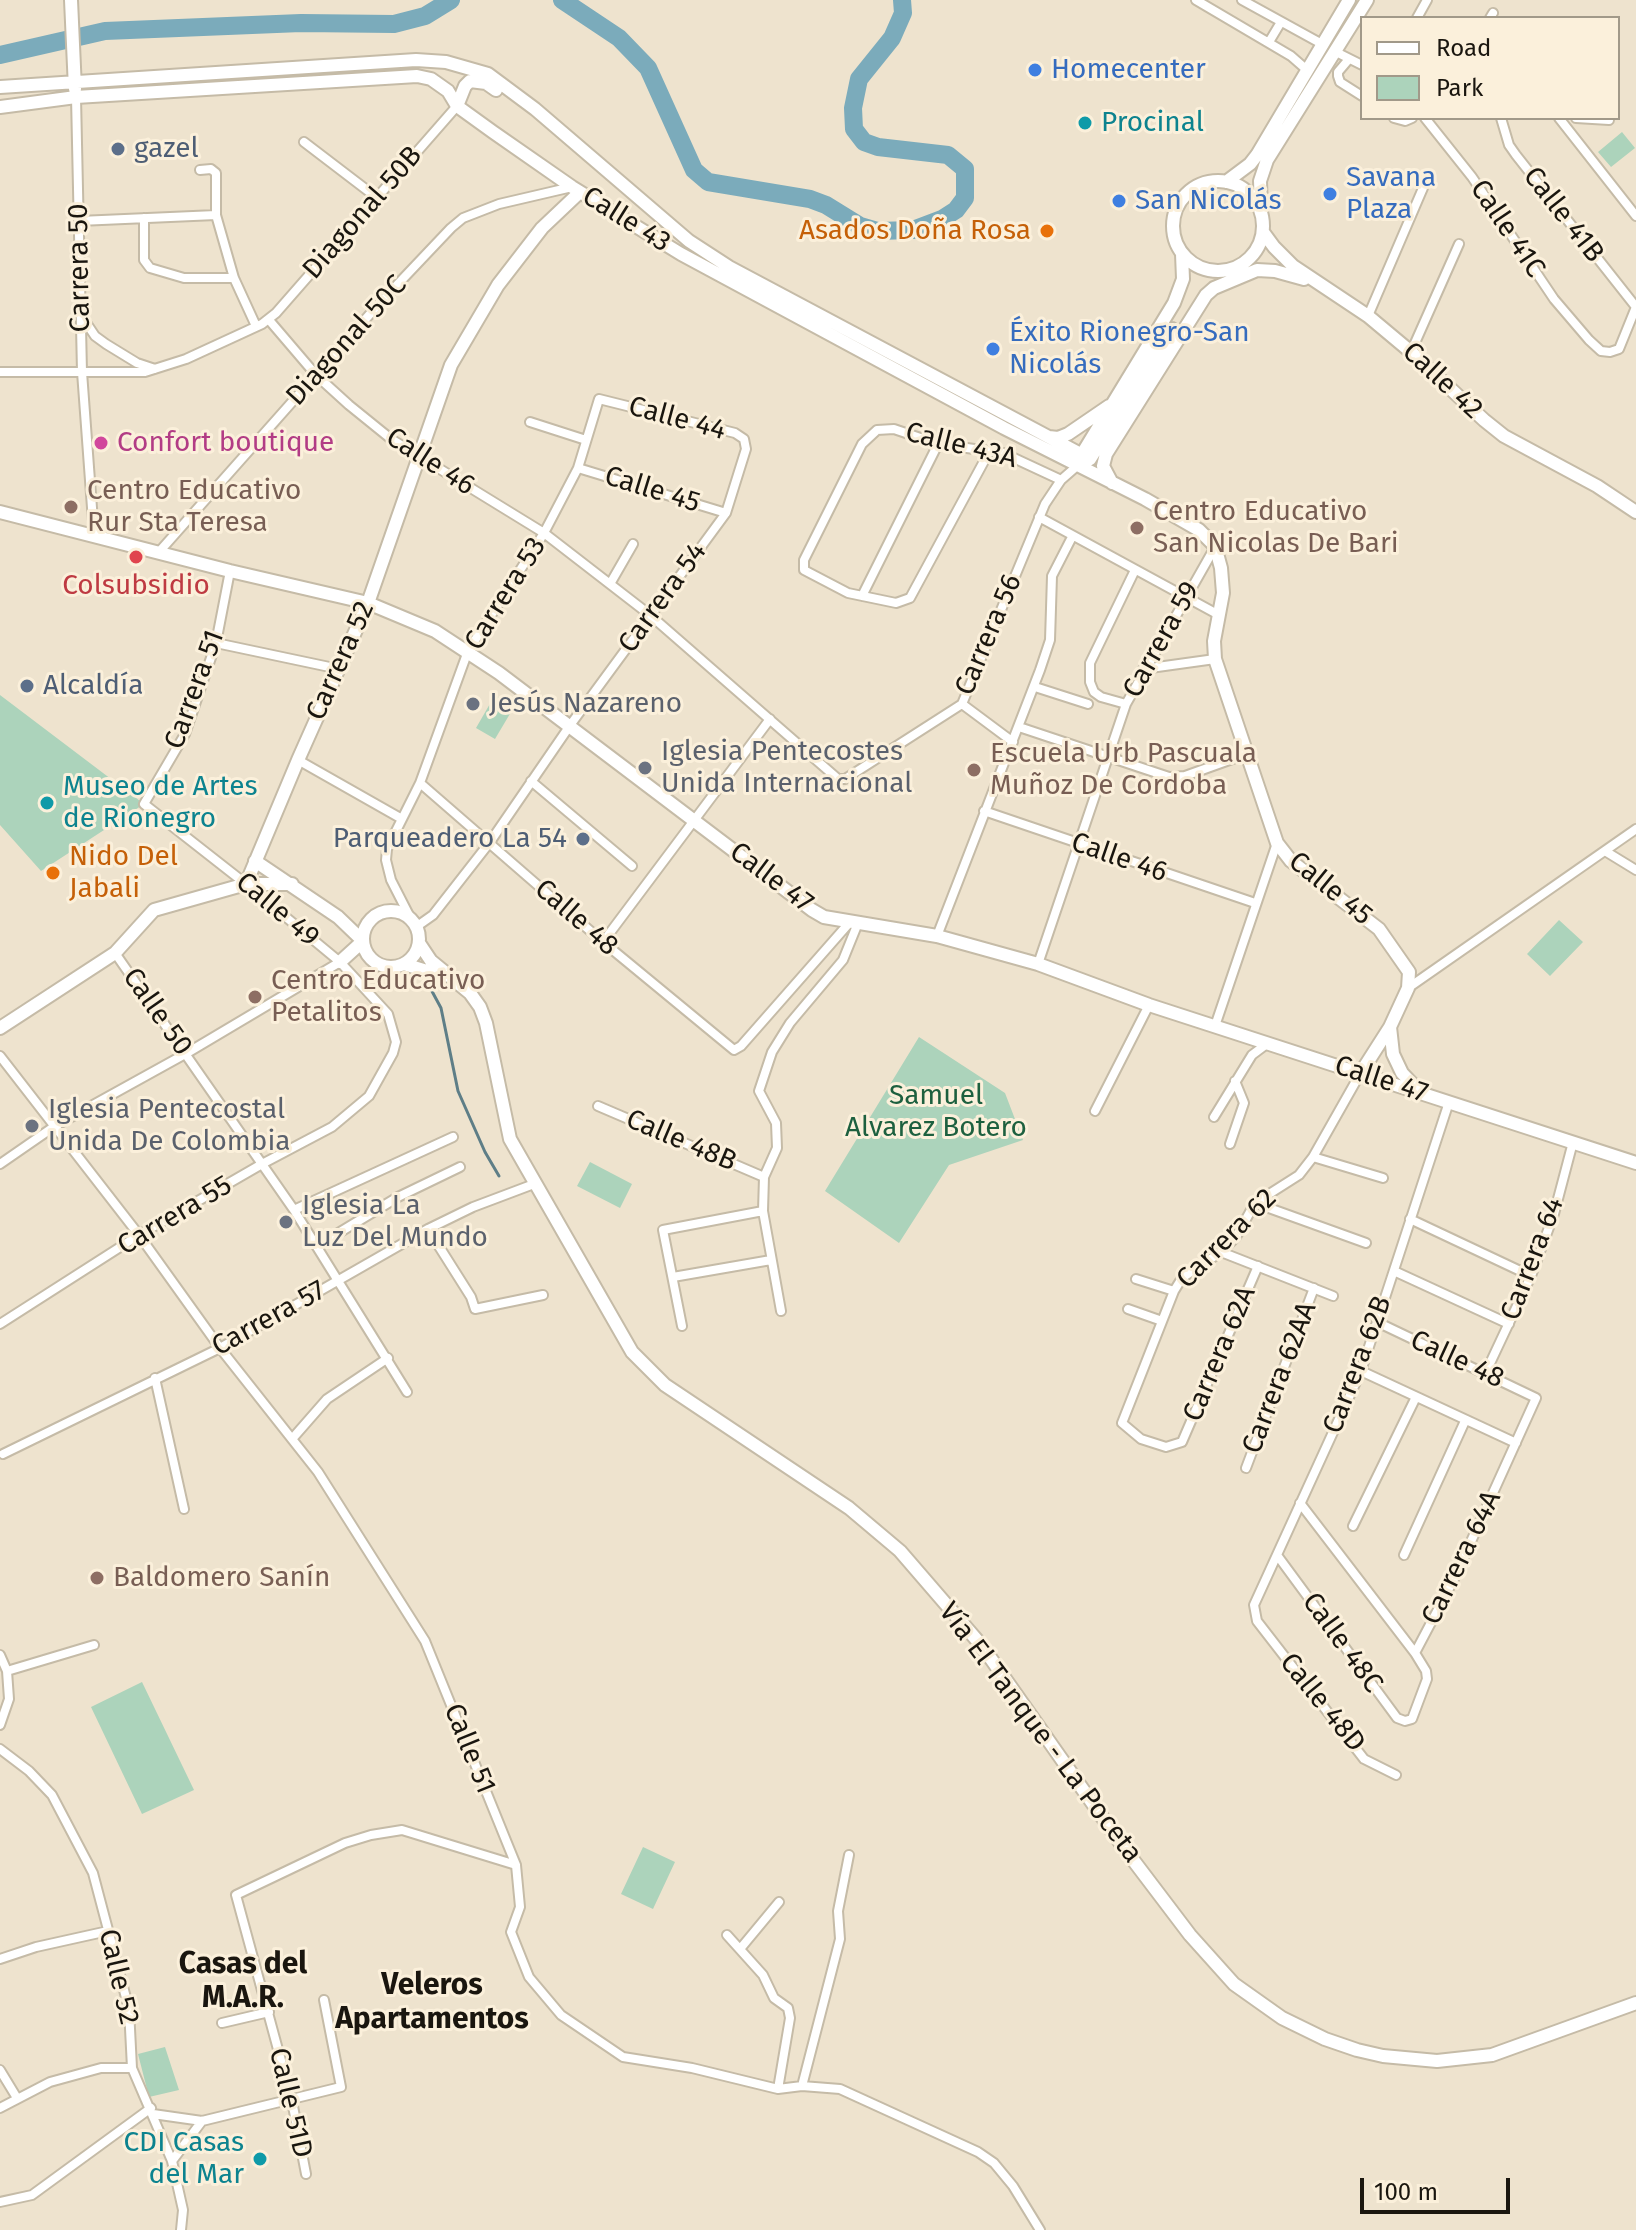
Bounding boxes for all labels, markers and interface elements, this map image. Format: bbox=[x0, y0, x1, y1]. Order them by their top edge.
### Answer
legend bbox=[1360, 16, 1620, 120]
text: Road bbox=[1436, 34, 1491, 62]
place label: Homecenter bbox=[1051, 53, 1206, 87]
marker: Homecenter bbox=[1026, 61, 1044, 79]
text: Park bbox=[1436, 74, 1483, 102]
place label: Procinal bbox=[1101, 106, 1204, 140]
marker: Procinal bbox=[1076, 114, 1094, 132]
place label: gazel bbox=[134, 132, 199, 166]
marker: gazel bbox=[109, 140, 127, 158]
street label: Diagonal 50B bbox=[296, 140, 430, 286]
place label: Savana Plaza bbox=[1346, 161, 1436, 227]
street label: Calle 41B bbox=[1515, 161, 1611, 269]
street label: Calle 41C bbox=[1462, 174, 1552, 284]
street label: Calle 43 bbox=[576, 180, 676, 260]
place label: San Nicolás bbox=[1135, 184, 1282, 218]
marker: Savana Plaza bbox=[1321, 185, 1339, 203]
marker: San Nicolás bbox=[1110, 192, 1128, 210]
street label: Carrera 50 bbox=[62, 203, 98, 333]
place label: Asados Doña Rosa bbox=[799, 214, 1031, 248]
marker: Asados Doña Rosa bbox=[1038, 222, 1056, 240]
street label: Diagonal 50C bbox=[280, 269, 414, 413]
place label: Éxito Rionegro-San Nicolás bbox=[1009, 316, 1250, 382]
street label: Calle 42 bbox=[1395, 335, 1489, 427]
marker: Éxito Rionegro-San Nicolás bbox=[984, 340, 1002, 358]
street label: Calle 44 bbox=[625, 390, 729, 448]
street label: Calle 43A bbox=[902, 416, 1020, 476]
street label: Calle 46 bbox=[379, 421, 481, 503]
place label: Confort boutique bbox=[117, 426, 334, 460]
marker: Confort boutique bbox=[92, 434, 110, 452]
street label: Calle 45 bbox=[600, 460, 704, 520]
place label: Centro Educativo Rur Sta Teresa bbox=[87, 474, 301, 540]
place label: Centro Educativo San Nicolas De Bari bbox=[1153, 495, 1399, 561]
marker: Centro Educativo Rur Sta Teresa bbox=[62, 498, 80, 516]
marker: Centro Educativo San Nicolas De Bari bbox=[1128, 519, 1146, 537]
street label: Carrera 53 bbox=[458, 531, 554, 657]
street label: Carrera 54 bbox=[612, 536, 714, 660]
marker: Colsubsidio bbox=[127, 548, 145, 566]
place label: Colsubsidio bbox=[62, 569, 210, 603]
street label: Carrera 56 bbox=[949, 569, 1029, 701]
street label: Carrera 59 bbox=[1116, 576, 1208, 704]
street label: Carrera 52 bbox=[300, 596, 382, 726]
street label: Carrera 51 bbox=[158, 626, 232, 754]
place label: Alcaldía bbox=[43, 669, 143, 703]
marker: Alcaldía bbox=[18, 677, 36, 695]
place label: Jesús Nazareno bbox=[489, 687, 682, 721]
marker: Jesús Nazareno bbox=[464, 695, 482, 713]
place label: Iglesia Pentecostes Unida Internacional bbox=[661, 735, 912, 801]
place label: Escuela Urb Pascuala Muñoz De Cordoba bbox=[990, 737, 1257, 803]
marker: Iglesia Pentecostes Unida Internacional bbox=[636, 759, 654, 777]
marker: Escuela Urb Pascuala Muñoz De Cordoba bbox=[965, 761, 983, 779]
place label: Museo de Artes de Rionegro bbox=[63, 770, 257, 836]
marker: Museo de Artes de Rionegro bbox=[38, 794, 56, 812]
place label: Parqueadero La 54 bbox=[333, 822, 567, 856]
street label: Calle 46 bbox=[1067, 826, 1171, 890]
marker: Parqueadero La 54 bbox=[574, 830, 592, 848]
street label: Calle 47 bbox=[723, 836, 819, 920]
place label: Nido Del Jabali bbox=[69, 840, 178, 906]
street label: Calle 45 bbox=[1281, 845, 1379, 933]
marker: Nido Del Jabali bbox=[44, 864, 62, 882]
street label: Calle 49 bbox=[229, 866, 325, 954]
street label: Calle 48 bbox=[527, 873, 625, 963]
street label: Calle 50 bbox=[115, 962, 199, 1062]
place label: Centro Educativo Petalitos bbox=[271, 964, 485, 1030]
marker: Centro Educativo Petalitos bbox=[246, 988, 264, 1006]
street label: Calle 47 bbox=[1330, 1049, 1432, 1111]
park label: Samuel Alvarez Botero bbox=[845, 1079, 1027, 1145]
place label: Iglesia Pentecostal Unida De Colombia bbox=[48, 1093, 291, 1159]
street label: Calle 48B bbox=[621, 1103, 741, 1179]
marker: Iglesia Pentecostal Unida De Colombia bbox=[23, 1117, 41, 1135]
street label: Carrera 55 bbox=[112, 1169, 238, 1263]
street label: Carrera 62 bbox=[1170, 1182, 1284, 1296]
place label: Iglesia La Luz Del Mundo bbox=[302, 1189, 488, 1255]
street label: Carrera 64 bbox=[1494, 1193, 1572, 1325]
marker: Iglesia La Luz Del Mundo bbox=[277, 1213, 295, 1231]
street label: Carrera 57 bbox=[206, 1274, 332, 1364]
street label: Carrera 62A bbox=[1176, 1281, 1264, 1427]
street label: Carrera 62B bbox=[1316, 1291, 1400, 1439]
street label: Carrera 62AA bbox=[1236, 1297, 1324, 1459]
street label: Calle 48 bbox=[1405, 1324, 1509, 1396]
street label: Carrera 64A bbox=[1415, 1485, 1509, 1631]
place label: Baldomero Sanín bbox=[113, 1561, 330, 1595]
marker: Baldomero Sanín bbox=[88, 1569, 106, 1587]
street label: Calle 48C bbox=[1295, 1586, 1389, 1700]
street label: Vía El Tanque - La Poceta bbox=[931, 1596, 1149, 1870]
street label: Calle 48D bbox=[1272, 1647, 1372, 1759]
street label: Calle 51 bbox=[436, 1699, 502, 1799]
street label: Calle 52 bbox=[91, 1926, 145, 2028]
district label: Casas del M.A.R. bbox=[179, 1947, 307, 2018]
district label: Veleros Apartamentos bbox=[335, 1968, 529, 2038]
street label: Calle 51D bbox=[261, 2045, 319, 2161]
place label: CDI Casas del Mar bbox=[123, 2126, 244, 2192]
marker: CDI Casas del Mar bbox=[251, 2150, 269, 2168]
scale bar bbox=[1364, 2162, 1514, 2212]
text: 100 m bbox=[1374, 2178, 1438, 2206]

